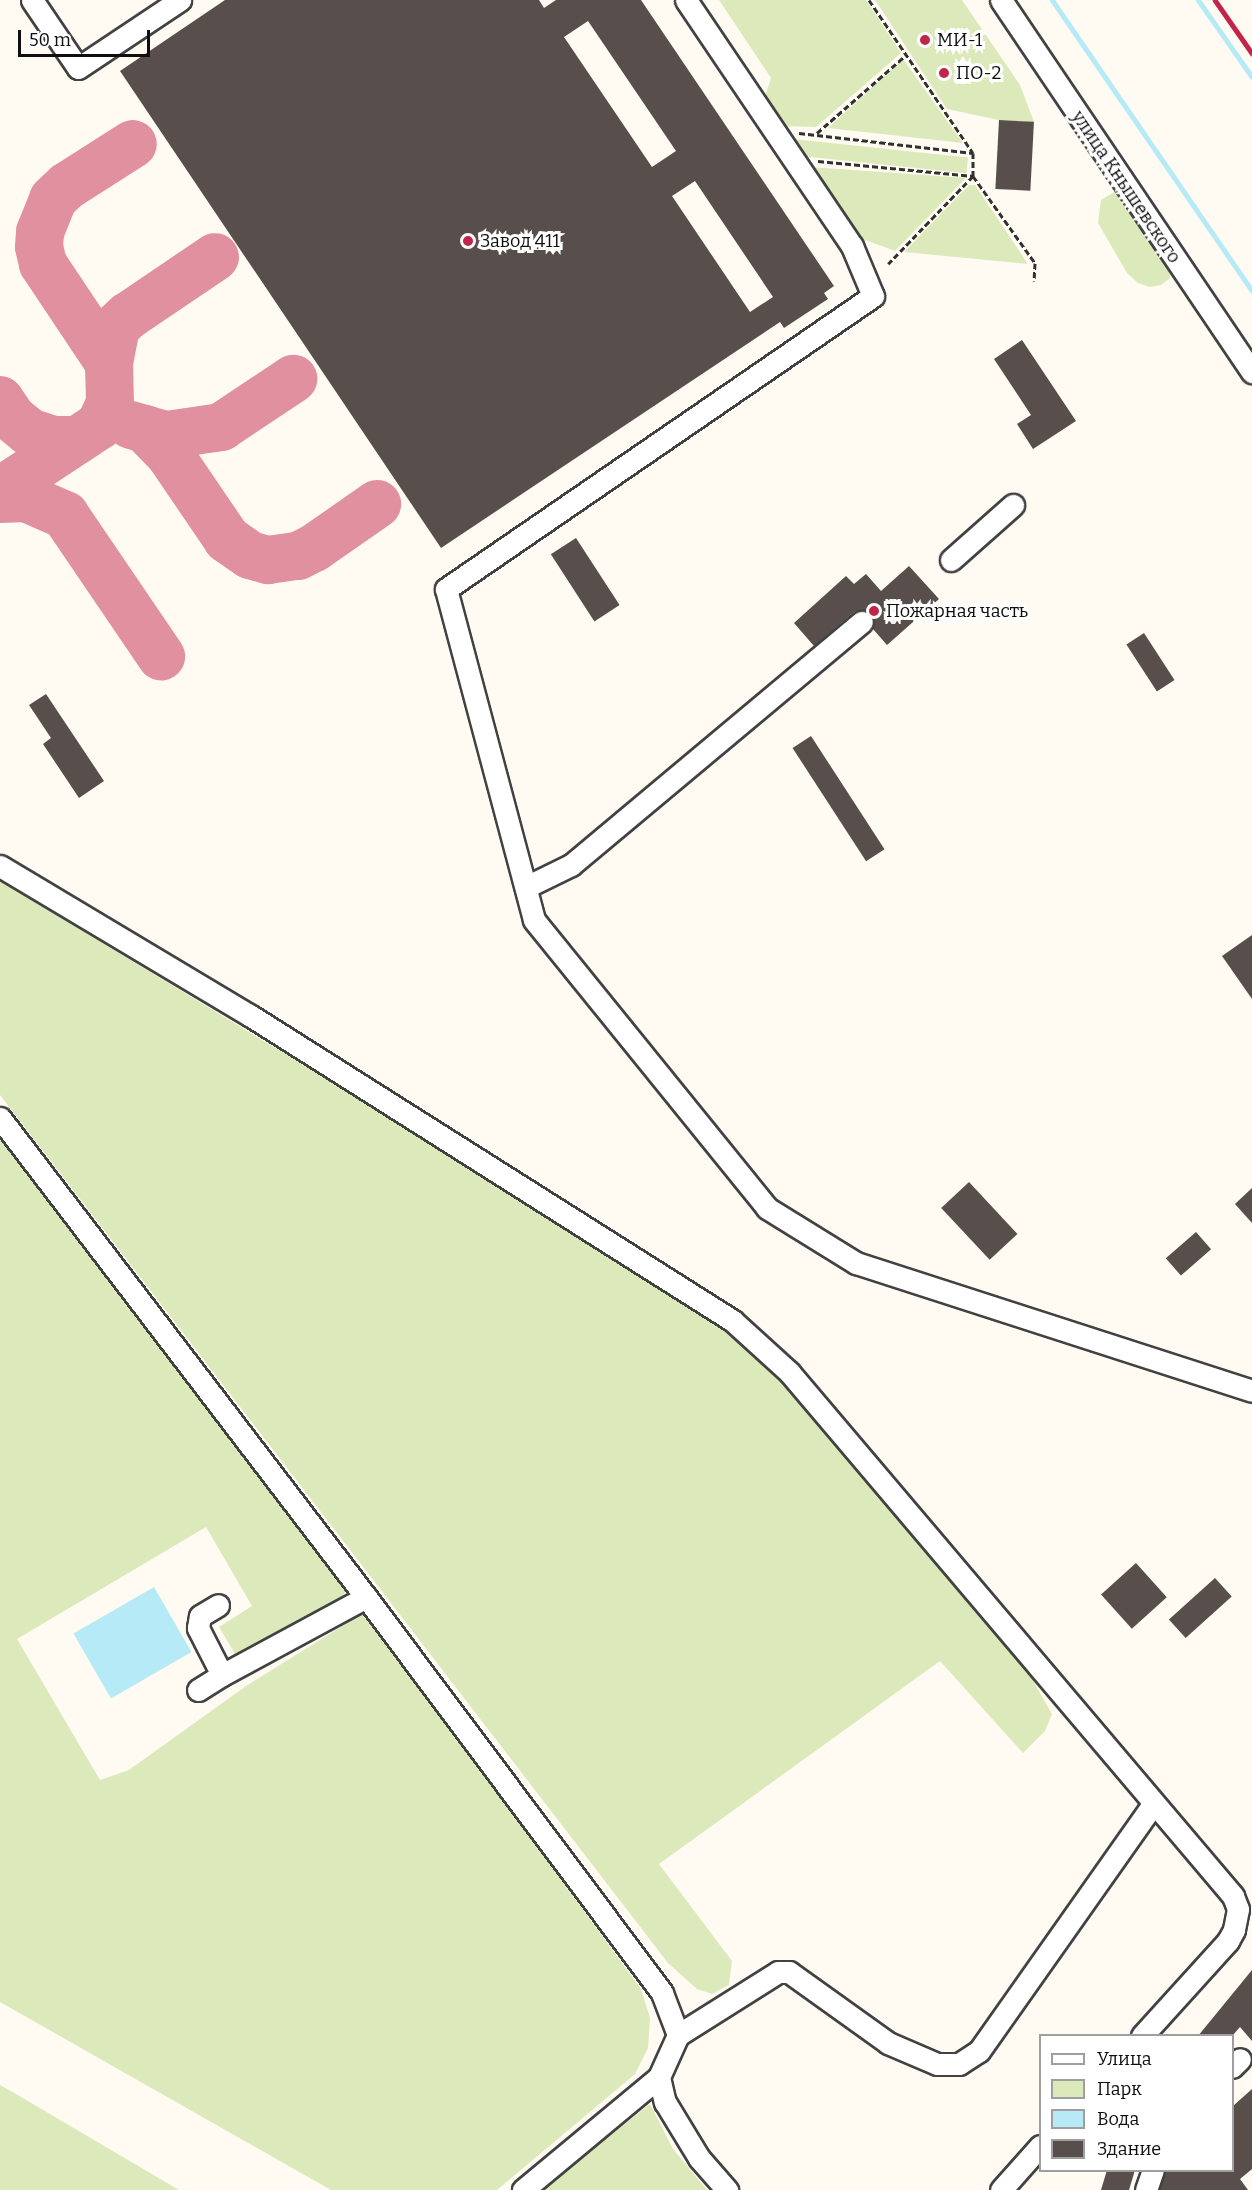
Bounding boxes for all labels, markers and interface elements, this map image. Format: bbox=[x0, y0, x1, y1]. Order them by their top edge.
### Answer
scale bar bbox=[21, 18, 153, 56]
text: 50 m bbox=[29, 29, 71, 51]
place label: МИ-1 bbox=[937, 29, 982, 51]
marker: МИ-1 bbox=[918, 33, 932, 47]
place label: ПО-2 bbox=[956, 62, 1001, 84]
marker: ПО-2 bbox=[937, 66, 951, 80]
street label: улица Кнышевского bbox=[1067, 107, 1185, 267]
place label: Завод 411 bbox=[480, 230, 560, 252]
marker: Завод 411 bbox=[461, 234, 475, 248]
place label: Пожарная часть bbox=[886, 600, 1028, 622]
marker: Пожарная часть bbox=[867, 604, 881, 618]
legend bbox=[1039, 2034, 1234, 2172]
text: Улица bbox=[1097, 2048, 1152, 2070]
text: Парк bbox=[1097, 2078, 1142, 2100]
text: Вода bbox=[1097, 2108, 1139, 2130]
text: Здание bbox=[1097, 2138, 1161, 2160]

